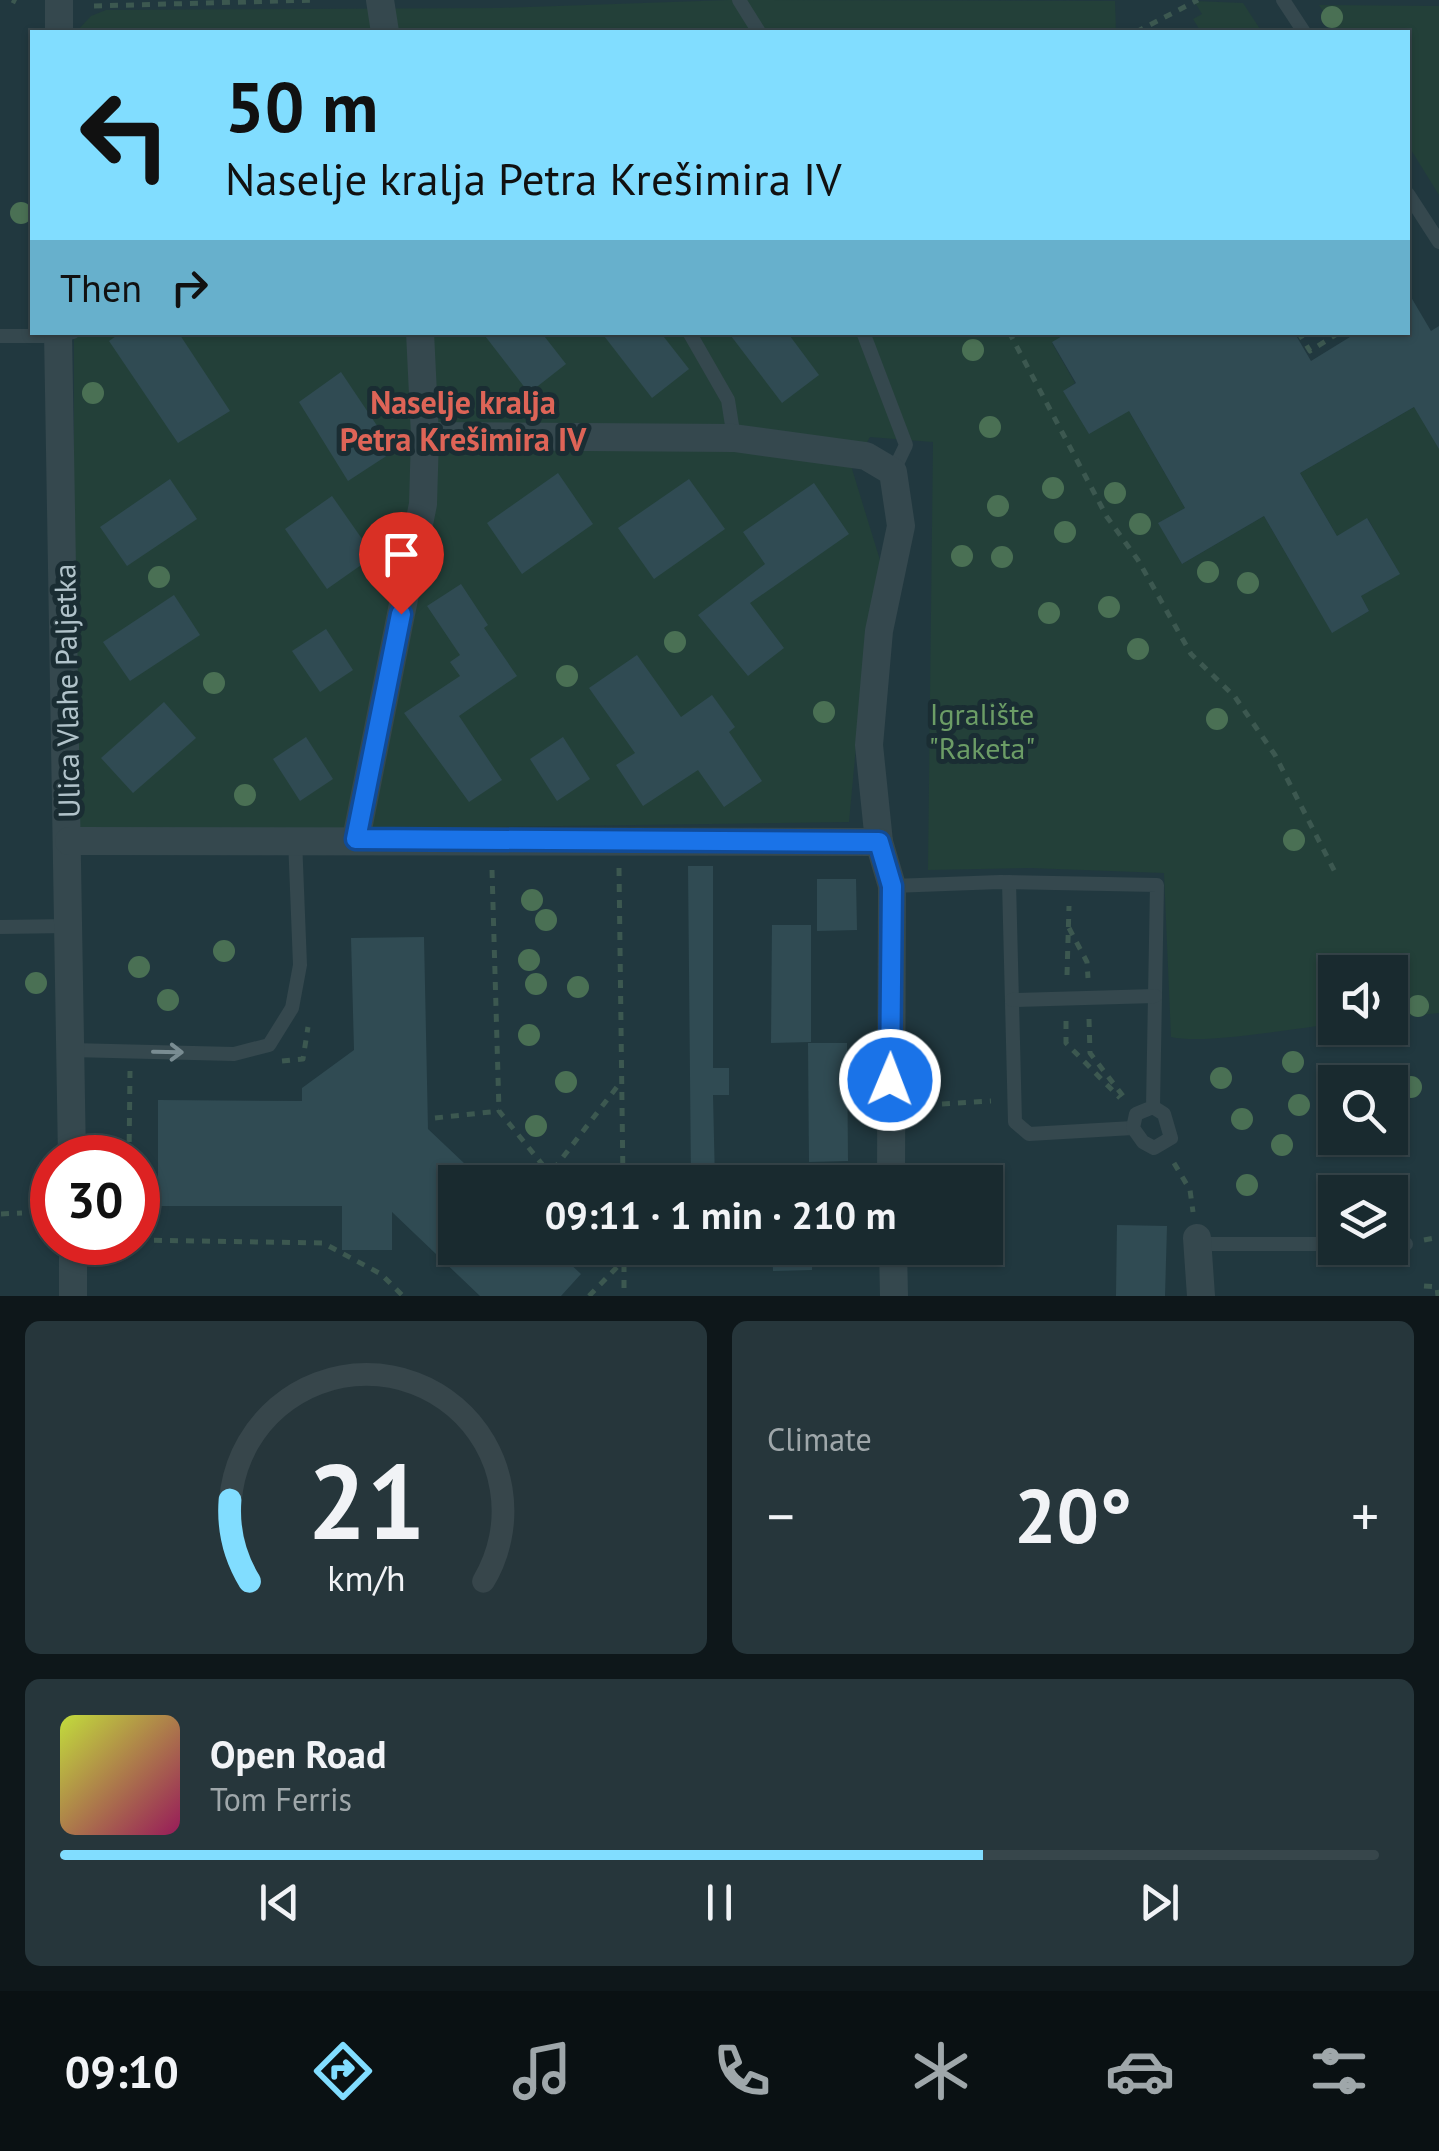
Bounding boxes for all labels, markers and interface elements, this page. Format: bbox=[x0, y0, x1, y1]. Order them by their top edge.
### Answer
text: 50 m bbox=[225, 61, 378, 151]
icon: left bbox=[60, 70, 190, 200]
text: Naselje kralja Petra Krešimira IV bbox=[225, 149, 842, 207]
icon: right bbox=[162, 260, 217, 315]
text: Then bbox=[60, 263, 142, 312]
district label: Naselje kralja Petra Krešimira IV bbox=[340, 381, 587, 460]
pin bbox=[359, 512, 444, 615]
icon: arrive bbox=[374, 527, 429, 582]
street label: Ulica Vlahe Paljetka bbox=[44, 564, 88, 818]
park label: Igralište "Raketa" bbox=[929, 694, 1035, 767]
map controls bbox=[1318, 955, 1408, 1265]
button: sound bbox=[1318, 955, 1408, 1045]
position arrow bbox=[838, 1028, 942, 1132]
one-way arrow bbox=[152, 1043, 184, 1062]
button: search bbox=[1318, 1065, 1408, 1155]
speed limit sign: 30 bbox=[30, 1135, 160, 1265]
button: layers bbox=[1318, 1175, 1408, 1265]
text: 09:11 · 1 min · 210 m bbox=[545, 1190, 896, 1239]
text: Climate bbox=[767, 1418, 872, 1460]
text: 21 bbox=[307, 1433, 425, 1568]
text: 20° bbox=[1014, 1467, 1132, 1564]
text: − bbox=[767, 1480, 795, 1551]
text: + bbox=[1351, 1480, 1379, 1551]
text: km/h bbox=[327, 1555, 405, 1601]
text: Open Road bbox=[210, 1729, 386, 1778]
text: Tom Ferris bbox=[210, 1778, 352, 1820]
icon: previous bbox=[252, 1875, 307, 1930]
icon: pause bbox=[692, 1875, 747, 1930]
icon: next bbox=[1132, 1875, 1187, 1930]
icon: directions bbox=[308, 2036, 378, 2106]
icon: music bbox=[507, 2036, 577, 2106]
icon: phone bbox=[707, 2036, 777, 2106]
icon: climate bbox=[906, 2036, 976, 2106]
icon: car bbox=[1105, 2036, 1175, 2106]
icon: filters bbox=[1304, 2036, 1374, 2106]
text: 09:10 bbox=[65, 2042, 179, 2100]

